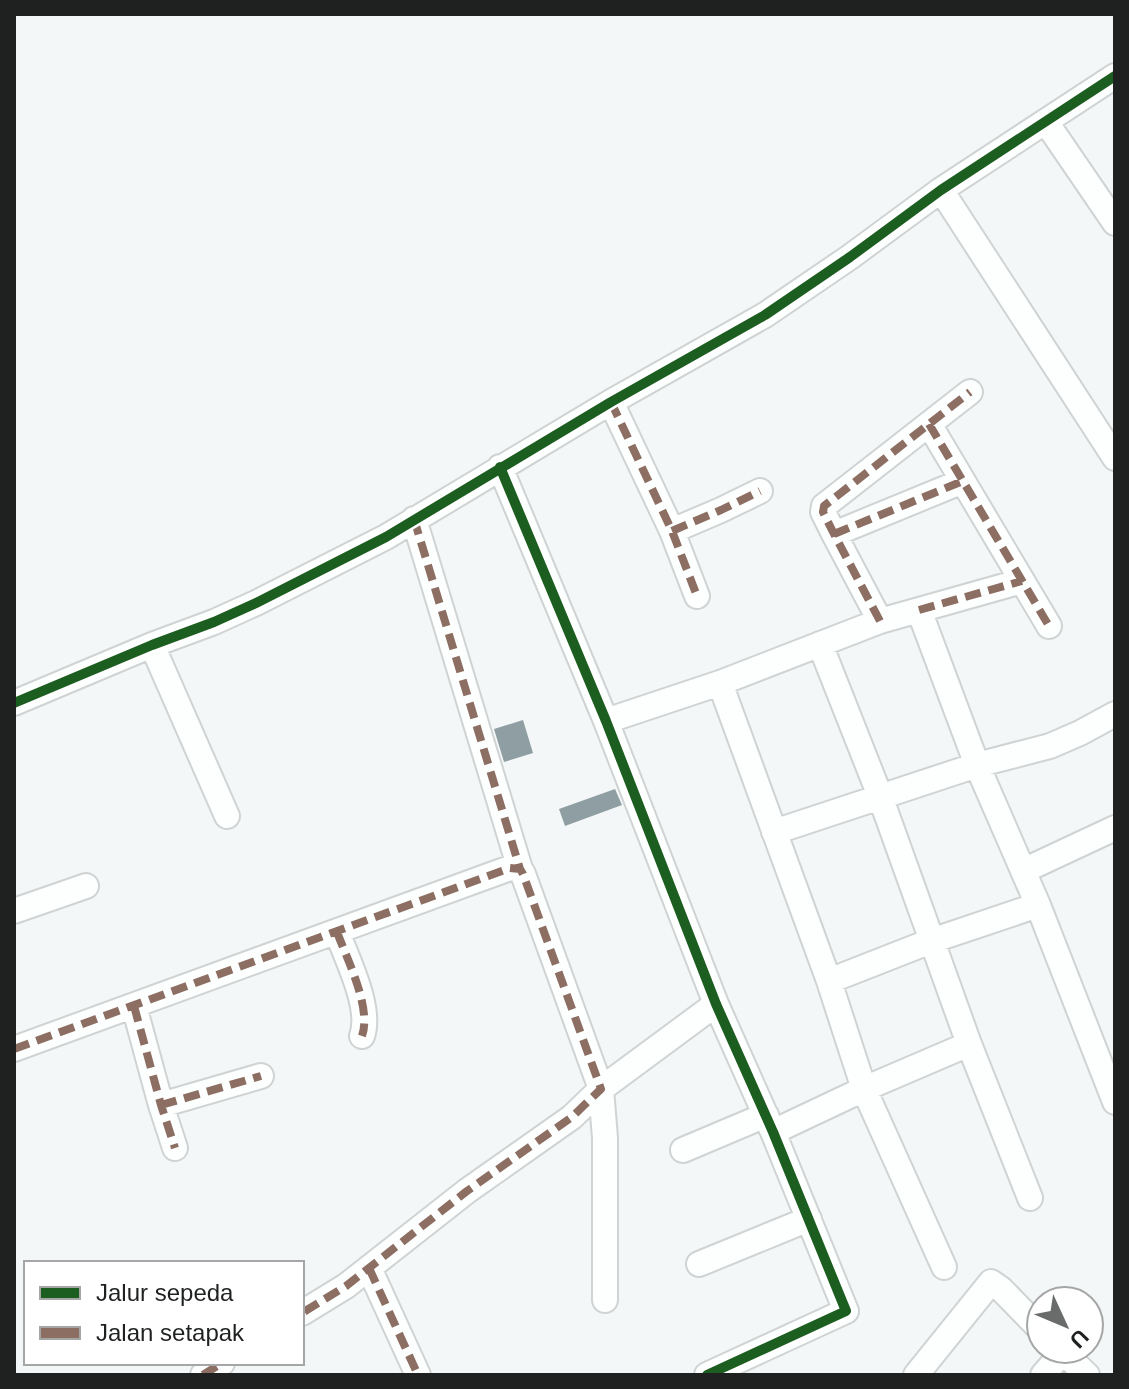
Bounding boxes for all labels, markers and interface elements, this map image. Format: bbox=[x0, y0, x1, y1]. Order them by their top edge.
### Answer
legend bbox=[24, 1261, 304, 1365]
text: Jalur sepeda bbox=[96, 1279, 234, 1306]
north arrow bbox=[1025, 1285, 1105, 1365]
text: Jalan setapak bbox=[96, 1319, 245, 1346]
text: U bbox=[1065, 1324, 1094, 1353]

